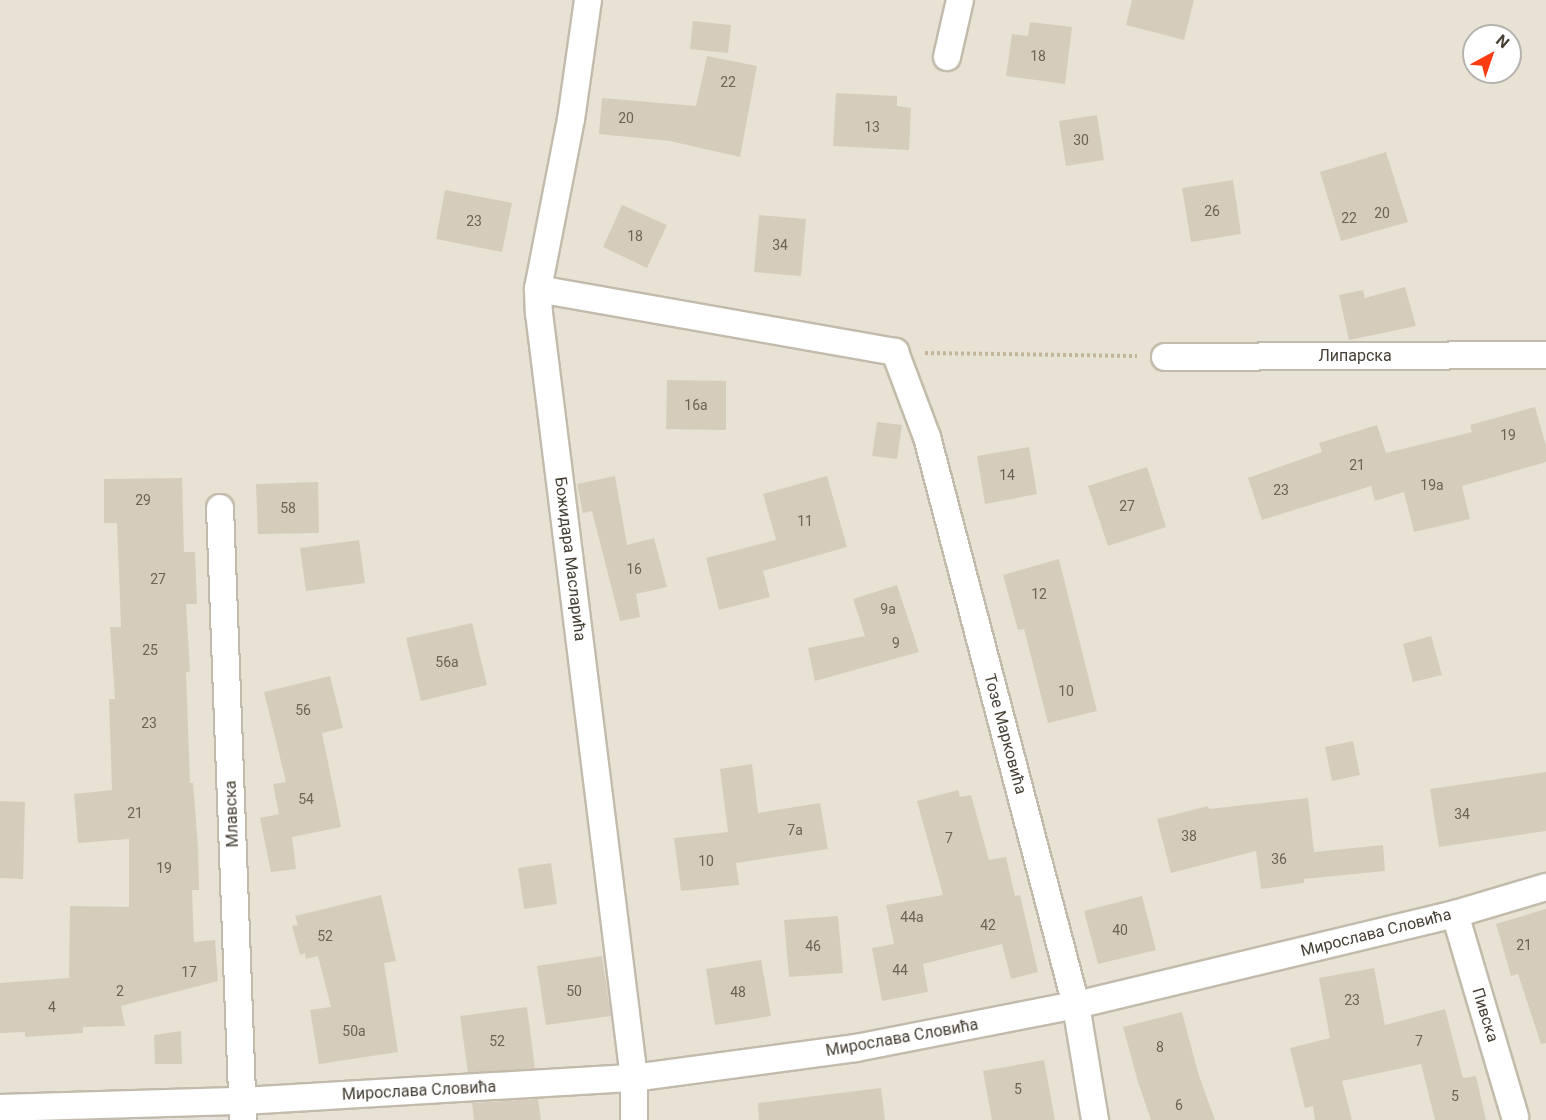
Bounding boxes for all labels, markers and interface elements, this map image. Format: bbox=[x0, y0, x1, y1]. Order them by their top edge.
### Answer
north arrow bbox=[1462, 24, 1522, 84]
text: N bbox=[1492, 30, 1513, 52]
house number: 18 bbox=[1030, 48, 1046, 64]
house number: 22 bbox=[720, 74, 736, 90]
house number: 20 bbox=[618, 110, 634, 126]
house number: 13 bbox=[864, 119, 880, 135]
house number: 30 bbox=[1073, 132, 1089, 148]
house number: 26 bbox=[1204, 203, 1220, 219]
house number: 20 bbox=[1374, 205, 1390, 221]
house number: 22 bbox=[1341, 210, 1357, 226]
house number: 23 bbox=[466, 213, 482, 229]
house number: 18 bbox=[627, 228, 643, 244]
house number: 34 bbox=[772, 237, 788, 253]
street label: Липарска bbox=[1318, 346, 1392, 366]
house number: 16a bbox=[684, 397, 708, 413]
house number: 19 bbox=[1500, 427, 1516, 443]
house number: 21 bbox=[1349, 457, 1365, 473]
house number: 14 bbox=[999, 467, 1015, 483]
street label: Божидара Масларића bbox=[550, 476, 590, 642]
house number: 19a bbox=[1420, 477, 1444, 493]
house number: 23 bbox=[1273, 482, 1289, 498]
house number: 29 bbox=[135, 492, 151, 508]
house number: 27 bbox=[1119, 498, 1135, 514]
house number: 58 bbox=[280, 500, 296, 516]
house number: 11 bbox=[797, 513, 813, 529]
house number: 16 bbox=[626, 561, 642, 577]
house number: 27 bbox=[150, 571, 166, 587]
house number: 12 bbox=[1031, 586, 1047, 602]
house number: 9a bbox=[880, 601, 896, 617]
house number: 9 bbox=[892, 635, 900, 651]
house number: 25 bbox=[142, 642, 158, 658]
house number: 56a bbox=[435, 654, 459, 670]
street label: Тозе Марковића bbox=[980, 672, 1030, 796]
house number: 10 bbox=[1058, 683, 1074, 699]
house number: 56 bbox=[295, 702, 311, 718]
house number: 23 bbox=[141, 715, 157, 731]
street label: Млавска bbox=[221, 780, 243, 848]
house number: 54 bbox=[298, 791, 314, 807]
house number: 21 bbox=[127, 805, 143, 821]
house number: 34 bbox=[1454, 806, 1470, 822]
house number: 7a bbox=[787, 822, 803, 838]
house number: 38 bbox=[1181, 828, 1197, 844]
house number: 7 bbox=[945, 830, 953, 846]
house number: 36 bbox=[1271, 851, 1287, 867]
house number: 10 bbox=[698, 853, 714, 869]
house number: 19 bbox=[156, 860, 172, 876]
street label: Мирослава Словића bbox=[1299, 905, 1453, 961]
house number: 44a bbox=[900, 909, 924, 925]
house number: 42 bbox=[980, 917, 996, 933]
house number: 40 bbox=[1112, 922, 1128, 938]
house number: 52 bbox=[317, 928, 333, 944]
house number: 21 bbox=[1516, 937, 1532, 953]
house number: 46 bbox=[805, 938, 821, 954]
house number: 44 bbox=[892, 962, 908, 978]
house number: 17 bbox=[181, 964, 197, 980]
house number: 2 bbox=[116, 983, 124, 999]
house number: 50 bbox=[566, 983, 582, 999]
house number: 48 bbox=[730, 984, 746, 1000]
street label: Пивска bbox=[1468, 986, 1502, 1044]
house number: 23 bbox=[1344, 992, 1360, 1008]
house number: 4 bbox=[48, 999, 56, 1015]
street label: Мирослава Словића bbox=[824, 1015, 980, 1061]
house number: 50a bbox=[342, 1023, 366, 1039]
house number: 52 bbox=[489, 1033, 505, 1049]
house number: 7 bbox=[1415, 1033, 1423, 1049]
house number: 8 bbox=[1156, 1039, 1164, 1055]
street label: Мирослава Словића bbox=[341, 1077, 497, 1105]
house number: 5 bbox=[1014, 1081, 1022, 1097]
house number: 5 bbox=[1451, 1088, 1459, 1104]
house number: 6 bbox=[1175, 1097, 1183, 1113]

